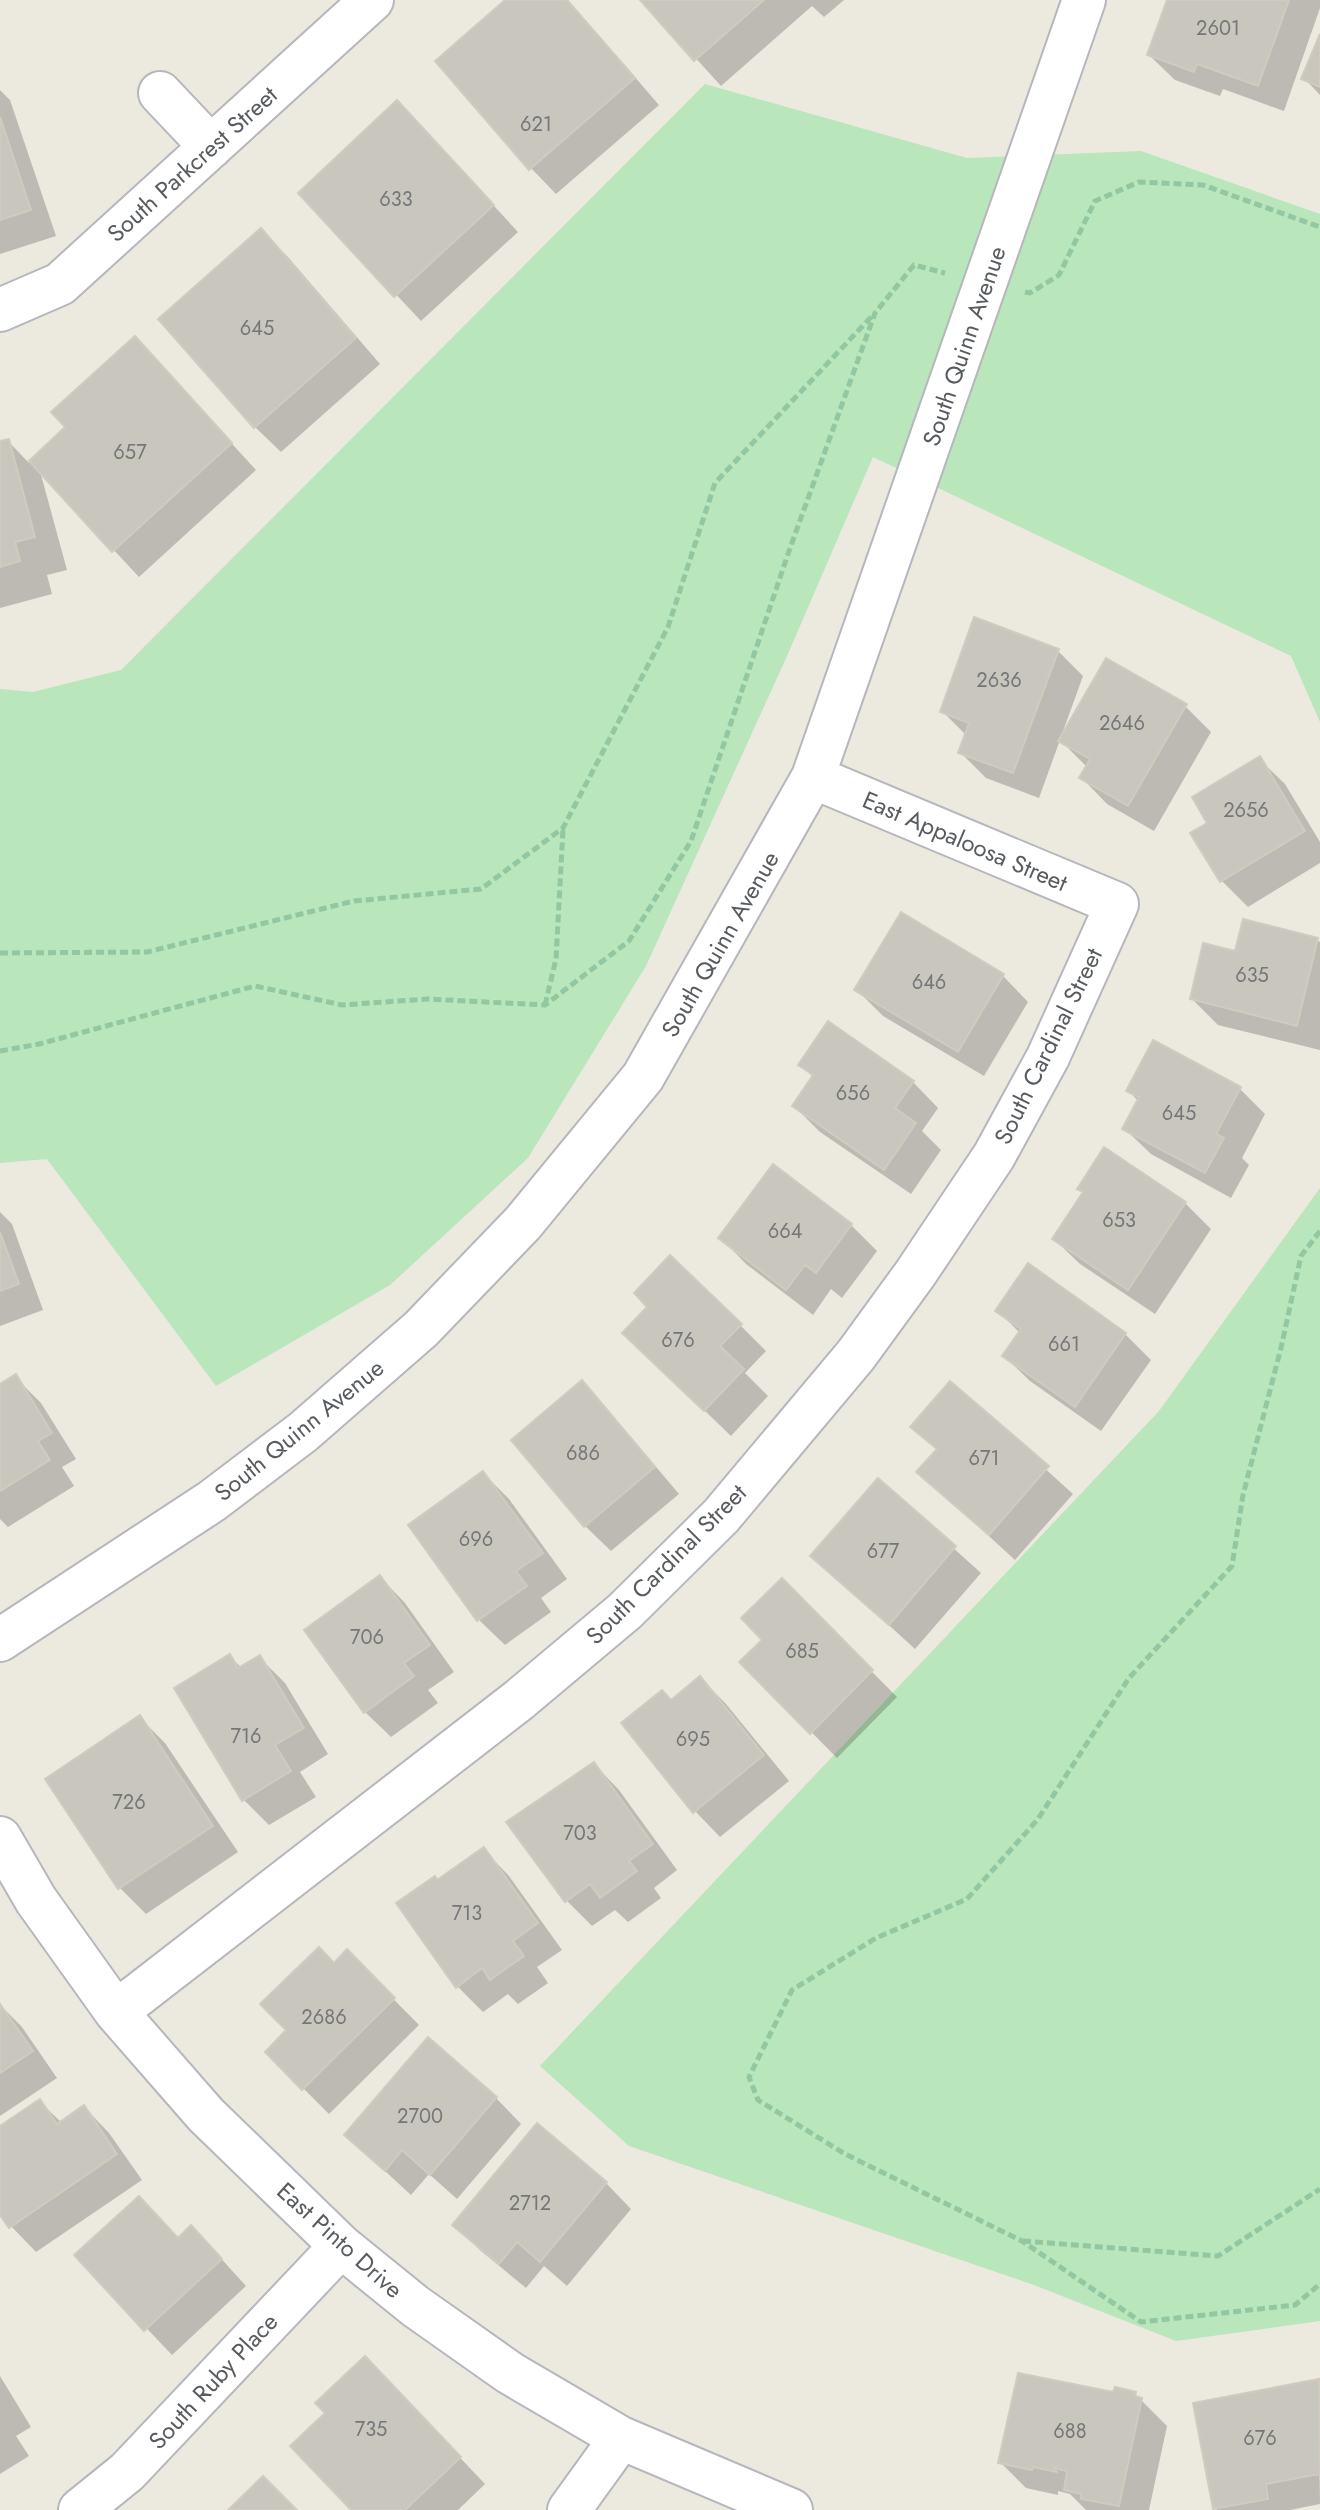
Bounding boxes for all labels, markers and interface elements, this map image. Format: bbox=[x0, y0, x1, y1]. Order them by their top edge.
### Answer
house number: 2601 bbox=[1196, 14, 1240, 43]
street label: South Parkcrest Street bbox=[99, 78, 285, 250]
house number: 621 bbox=[520, 110, 552, 139]
house number: 633 bbox=[379, 185, 413, 214]
street label: South Quinn Avenue bbox=[913, 241, 1015, 451]
house number: 645 bbox=[240, 314, 274, 343]
house number: 657 bbox=[113, 438, 147, 467]
house number: 2636 bbox=[976, 666, 1022, 695]
house number: 2646 bbox=[1099, 709, 1145, 738]
street label: East Appaloosa Street bbox=[857, 782, 1073, 900]
house number: 2656 bbox=[1223, 796, 1269, 825]
street label: South Quinn Avenue bbox=[652, 845, 788, 1043]
street label: South Cardinal Street bbox=[985, 942, 1111, 1150]
house number: 635 bbox=[1235, 961, 1269, 990]
house number: 646 bbox=[912, 968, 946, 997]
house number: 656 bbox=[836, 1079, 870, 1108]
house number: 645 bbox=[1162, 1099, 1196, 1128]
house number: 653 bbox=[1102, 1206, 1136, 1235]
house number: 664 bbox=[768, 1217, 803, 1246]
house number: 676 bbox=[661, 1326, 695, 1355]
house number: 661 bbox=[1048, 1330, 1080, 1359]
street label: South Quinn Avenue bbox=[207, 1351, 391, 1509]
house number: 686 bbox=[566, 1439, 600, 1468]
house number: 671 bbox=[968, 1444, 1000, 1473]
street label: South Cardinal Street bbox=[578, 1476, 754, 1652]
house number: 696 bbox=[459, 1525, 493, 1554]
house number: 677 bbox=[867, 1537, 900, 1566]
house number: 706 bbox=[350, 1623, 384, 1652]
house number: 685 bbox=[785, 1637, 819, 1666]
house number: 716 bbox=[230, 1722, 262, 1751]
house number: 695 bbox=[676, 1725, 710, 1754]
house number: 726 bbox=[112, 1788, 146, 1817]
house number: 703 bbox=[563, 1819, 597, 1848]
house number: 713 bbox=[452, 1899, 482, 1928]
house number: 2686 bbox=[301, 2003, 347, 2032]
house number: 2700 bbox=[397, 2102, 443, 2131]
street label: East Pinto Drive bbox=[269, 2174, 411, 2306]
house number: 2712 bbox=[509, 2189, 551, 2218]
street label: South Ruby Place bbox=[140, 2305, 286, 2457]
house number: 735 bbox=[355, 2415, 387, 2444]
house number: 688 bbox=[1053, 2417, 1087, 2446]
house number: 676 bbox=[1243, 2424, 1277, 2453]

